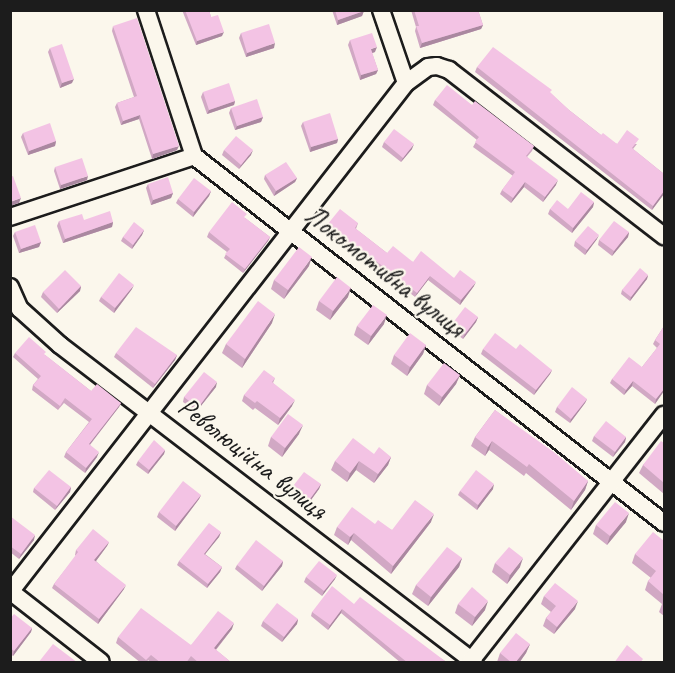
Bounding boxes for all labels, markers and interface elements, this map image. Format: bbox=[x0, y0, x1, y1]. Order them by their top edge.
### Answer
street label: Локомотивна вулиця bbox=[298, 198, 472, 344]
street label: Революційна вулиця bbox=[171, 389, 335, 527]

